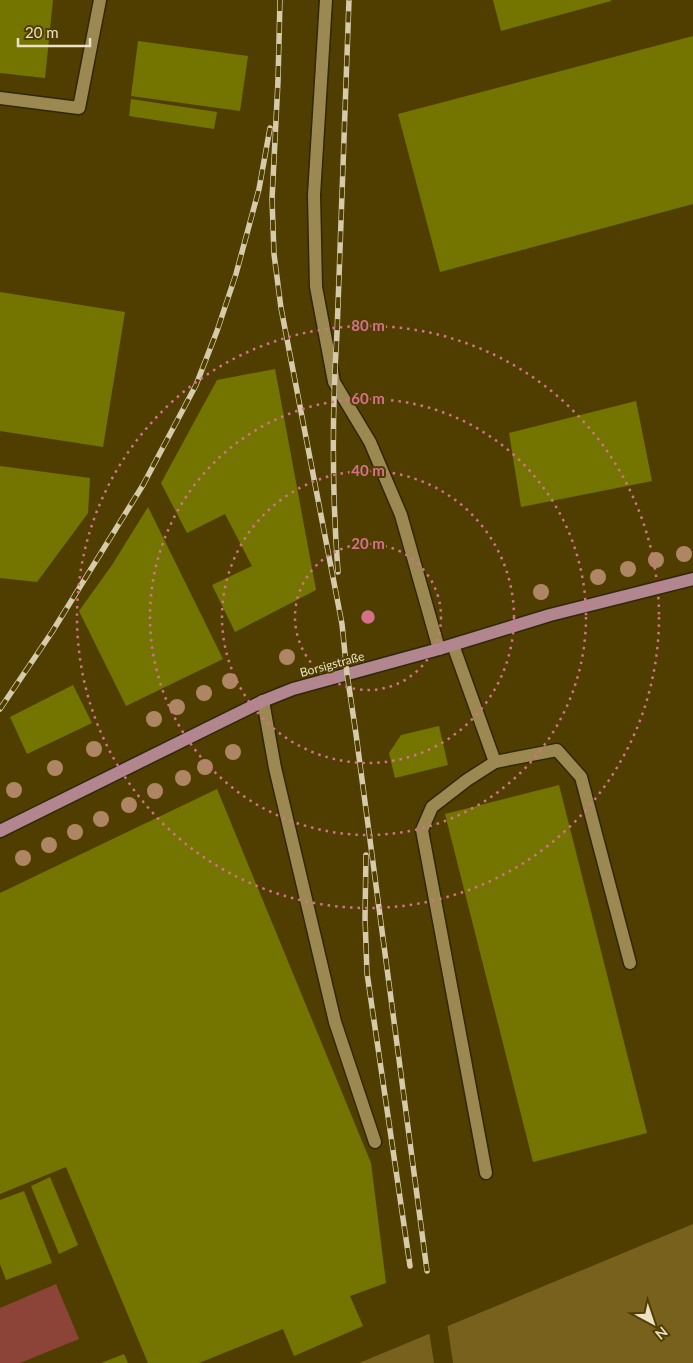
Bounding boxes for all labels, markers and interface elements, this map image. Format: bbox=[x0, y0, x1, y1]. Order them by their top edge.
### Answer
scale bar bbox=[18, 15, 90, 47]
text: 20 m bbox=[25, 23, 59, 41]
text: 80 m bbox=[351, 316, 385, 334]
text: 60 m bbox=[351, 389, 385, 407]
text: 40 m bbox=[351, 461, 385, 479]
text: 20 m bbox=[351, 534, 385, 552]
centre of rings bbox=[359, 608, 377, 626]
street label: Borsigstraße bbox=[298, 648, 366, 680]
north arrow bbox=[628, 1298, 678, 1348]
text: N bbox=[652, 1323, 671, 1343]

